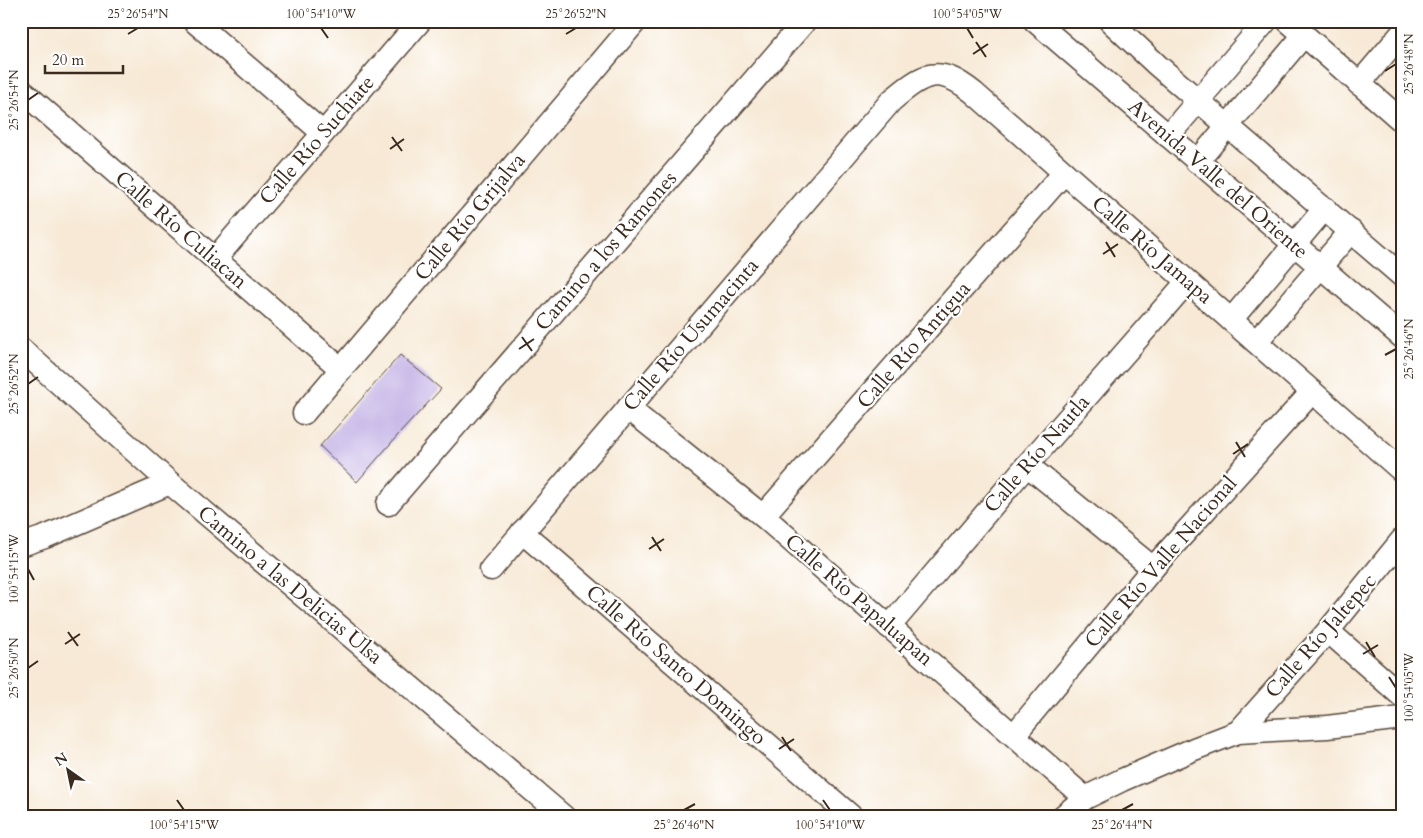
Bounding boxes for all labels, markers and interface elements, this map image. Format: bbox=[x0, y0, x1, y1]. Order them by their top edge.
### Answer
text: 25°26'54"N bbox=[108, 6, 169, 22]
text: 100°54'10"W bbox=[286, 6, 357, 22]
text: 25°26'52"N bbox=[546, 6, 607, 22]
text: 100°54'05"W bbox=[932, 6, 1003, 22]
text: 25°26'48"N bbox=[1401, 33, 1417, 94]
scale bar bbox=[45, 42, 122, 74]
text: 20 m bbox=[52, 50, 84, 70]
text: 25°26'54"N bbox=[6, 69, 22, 130]
street label: Calle Río Suchiate bbox=[253, 69, 381, 211]
street label: Avenida Valle del Oriente bbox=[1122, 93, 1314, 265]
street label: Calle Río Grijalva bbox=[408, 147, 532, 287]
street label: Calle Río Culiacan bbox=[108, 164, 254, 296]
street label: Camino a los Ramones bbox=[528, 165, 684, 337]
street label: Calle Río Jamapa bbox=[1085, 189, 1219, 311]
street label: Calle Río Usumacinta bbox=[616, 252, 766, 418]
street label: Calle Río Antigua bbox=[850, 275, 978, 415]
text: 25°26'46"N bbox=[1401, 318, 1417, 379]
text: 25°26'52"N bbox=[6, 353, 22, 414]
street label: Calle Río Nautla bbox=[978, 389, 1096, 519]
street label: Calle Río Valle Nacional bbox=[1078, 470, 1244, 654]
street label: Camino a las Delicias Ulsa bbox=[191, 499, 389, 671]
street label: Calle Río Papaluapan bbox=[778, 527, 940, 673]
text: 100°54'15"W bbox=[6, 533, 22, 604]
street label: Calle Río Jaltepec bbox=[1259, 567, 1383, 705]
street label: Calle Río Santo Domingo bbox=[579, 578, 773, 752]
text: 25°26'50"N bbox=[6, 637, 22, 698]
text: 100°54'05"W bbox=[1401, 652, 1417, 723]
north arrow bbox=[42, 746, 92, 796]
text: N bbox=[51, 748, 71, 771]
text: 100°54'15"W bbox=[149, 817, 220, 833]
text: 25°26'46"N bbox=[654, 817, 715, 833]
text: 100°54'10"W bbox=[795, 817, 866, 833]
text: 25°26'44"N bbox=[1092, 817, 1153, 833]

